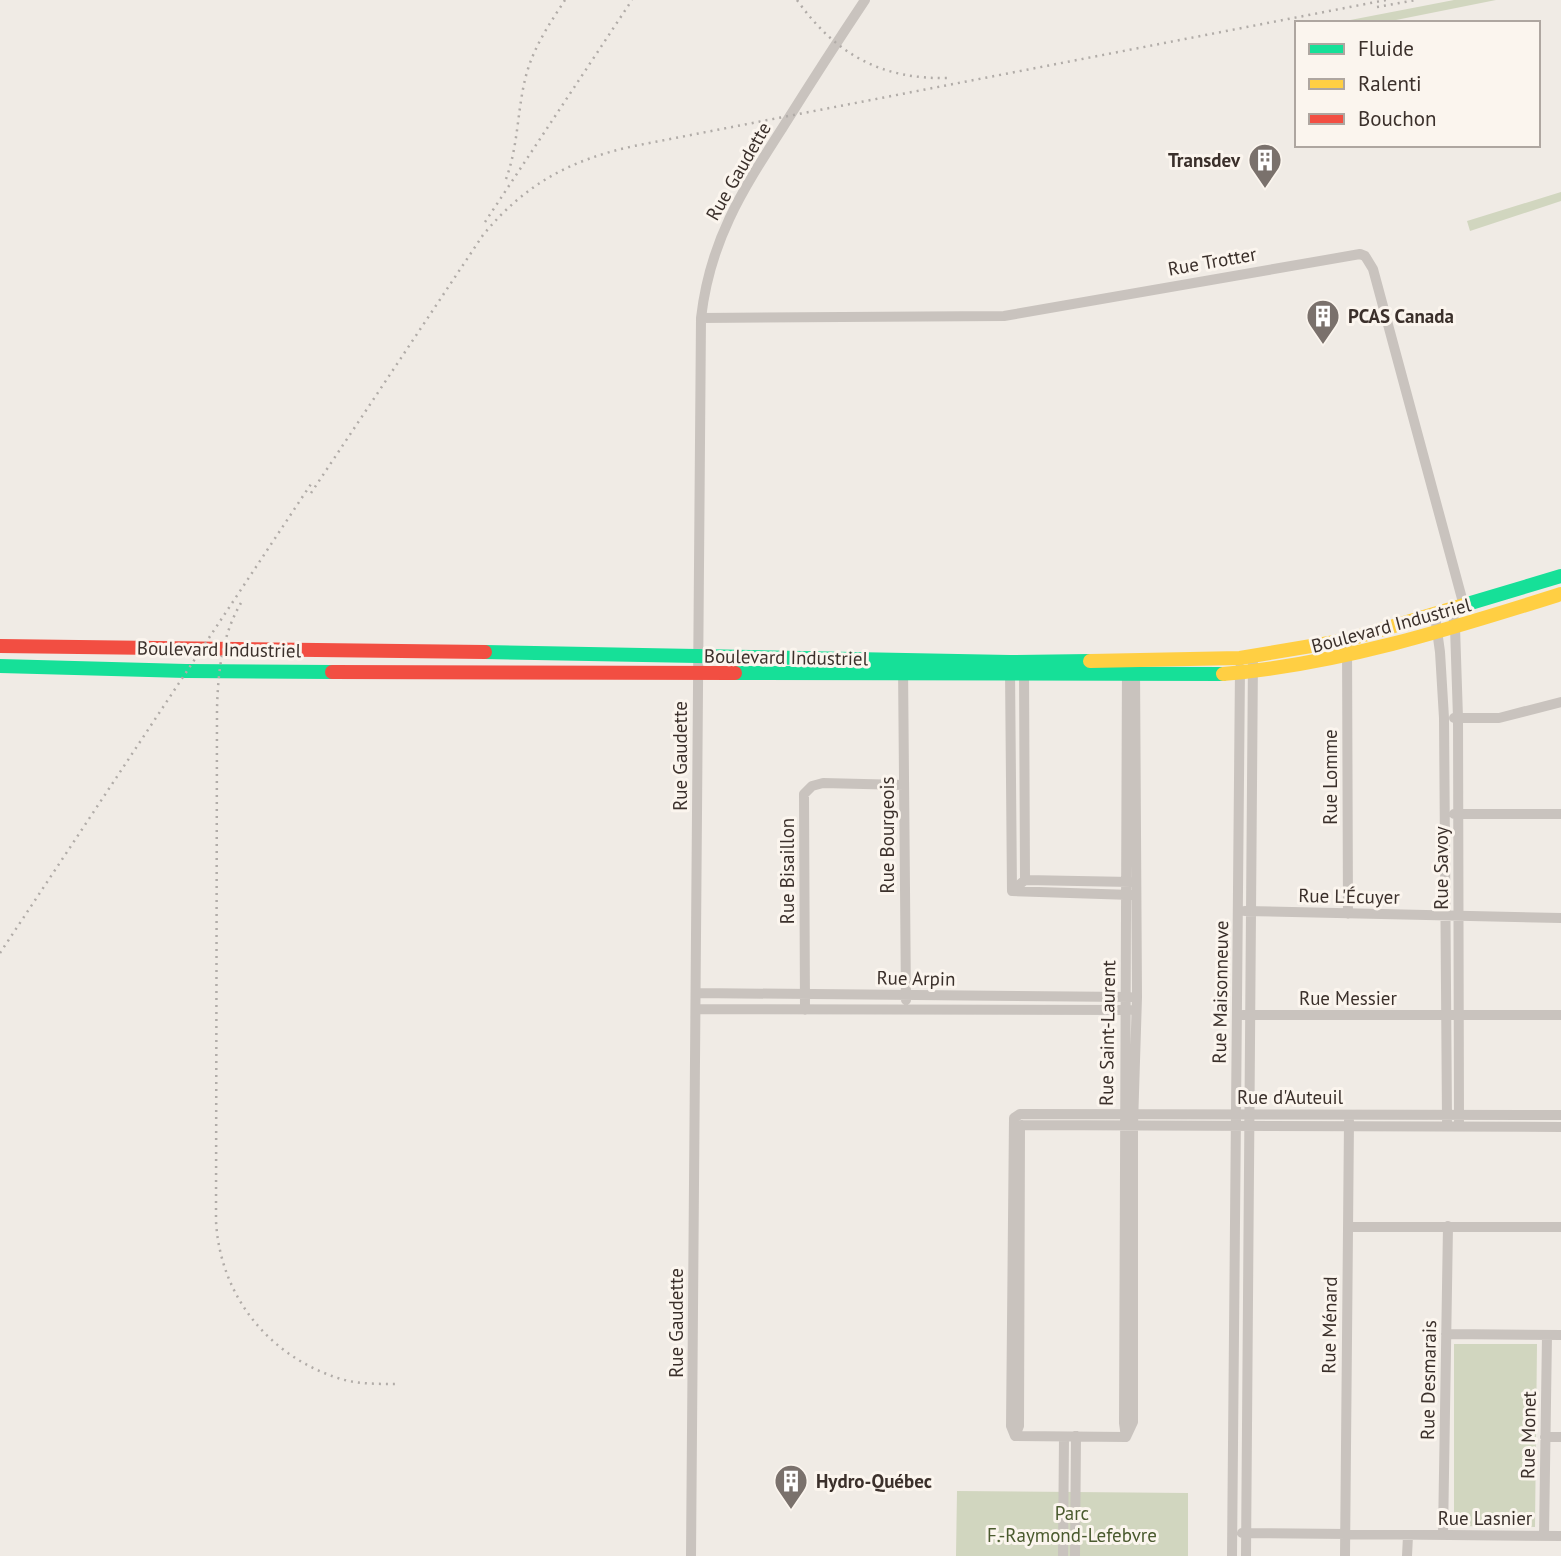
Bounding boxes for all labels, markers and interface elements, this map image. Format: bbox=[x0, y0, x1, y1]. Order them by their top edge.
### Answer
legend bbox=[1295, 21, 1540, 147]
text: Fluide bbox=[1358, 35, 1414, 62]
text: Ralenti bbox=[1358, 70, 1422, 97]
text: Bouchon bbox=[1358, 105, 1437, 132]
street label: Rue Gaudette bbox=[700, 118, 776, 224]
building icon: Transdev bbox=[1246, 141, 1284, 190]
place label: Transdev bbox=[1168, 148, 1241, 172]
street label: Rue Trotter bbox=[1166, 241, 1259, 281]
building icon: PCAS Canada bbox=[1304, 297, 1342, 346]
place label: PCAS Canada bbox=[1348, 304, 1454, 328]
street label: Boulevard Industriel bbox=[1309, 592, 1474, 658]
street label: Boulevard Industriel bbox=[137, 636, 302, 662]
street label: Boulevard Industriel bbox=[704, 644, 869, 670]
street label: Rue Gaudette bbox=[668, 701, 692, 811]
street label: Rue Lomme bbox=[1318, 729, 1342, 825]
street label: Rue Bourgeois bbox=[875, 777, 899, 893]
street label: Rue Bisaillon bbox=[775, 818, 799, 924]
street label: Rue Savoy bbox=[1429, 826, 1453, 910]
street label: Rue L'Écuyer bbox=[1298, 883, 1400, 909]
street label: Rue Maisonneuve bbox=[1207, 920, 1233, 1064]
street label: Rue Saint-Laurent bbox=[1094, 959, 1120, 1106]
street label: Rue Arpin bbox=[876, 965, 956, 991]
street label: Rue Messier bbox=[1299, 986, 1398, 1010]
street label: Rue d'Auteuil bbox=[1237, 1085, 1344, 1109]
street label: Rue Gaudette bbox=[664, 1268, 688, 1378]
street label: Rue Ménard bbox=[1316, 1276, 1342, 1374]
street label: Rue Desmarais bbox=[1415, 1320, 1441, 1440]
street label: Rue Monet bbox=[1515, 1390, 1541, 1479]
building icon: Hydro-Québec bbox=[772, 1462, 810, 1511]
place label: Hydro-Québec bbox=[816, 1469, 932, 1493]
park label: Parc F.-Raymond-Lefebvre bbox=[987, 1501, 1157, 1547]
street label: Rue Lasnier bbox=[1438, 1506, 1533, 1530]

